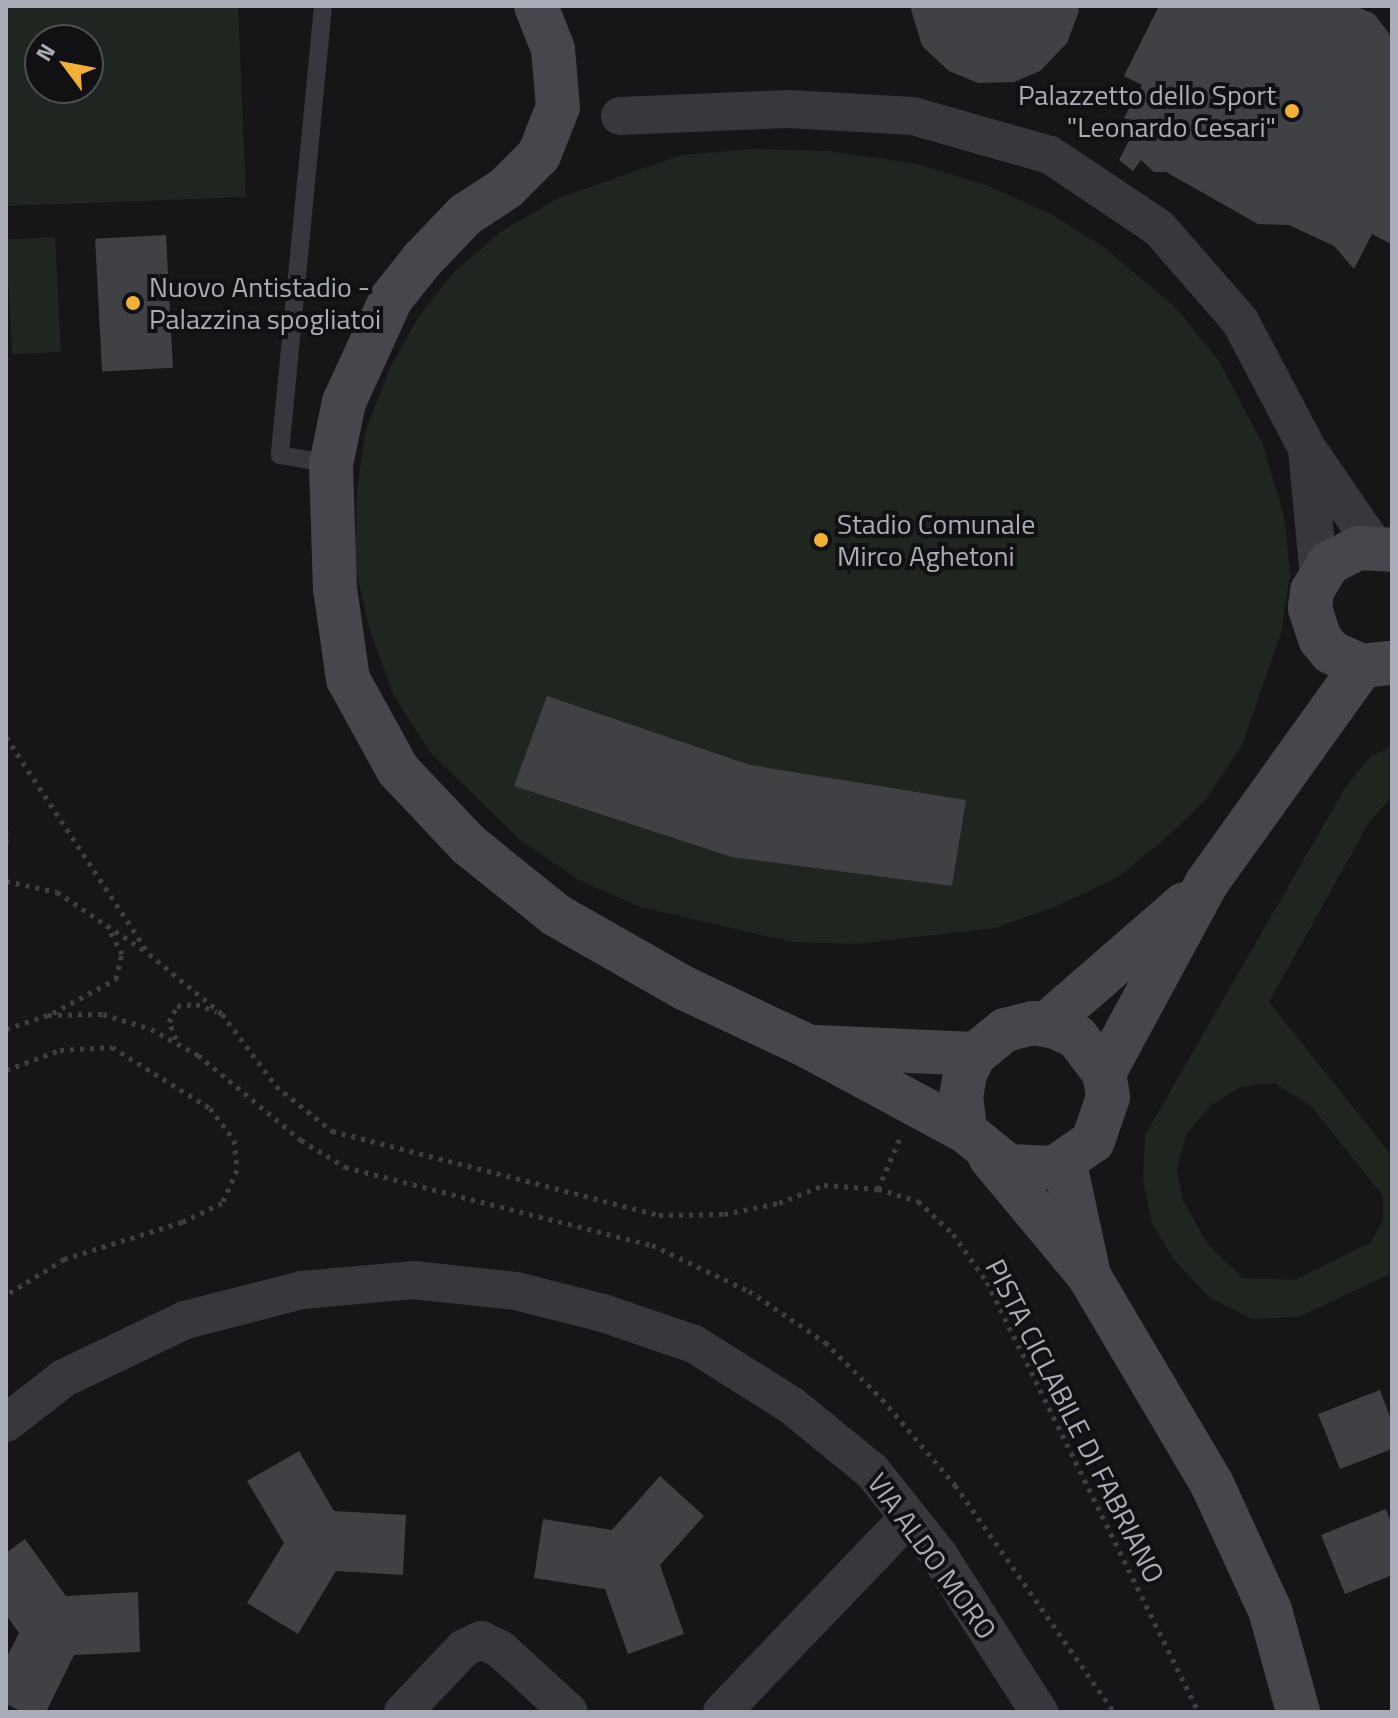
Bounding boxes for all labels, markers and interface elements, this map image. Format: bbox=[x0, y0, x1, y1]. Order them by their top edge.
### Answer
north arrow bbox=[24, 24, 104, 104]
text: N bbox=[27, 37, 64, 68]
place label: Palazzetto dello Sport "Leonardo Cesari" bbox=[1018, 78, 1276, 144]
marker: Palazzetto dello Sport "Leonardo Cesari" bbox=[1283, 102, 1301, 120]
place label: Nuovo Antistadio - Palazzina spogliatoi bbox=[149, 270, 381, 336]
marker: Nuovo Antistadio - Palazzina spogliatoi bbox=[124, 294, 142, 312]
place label: Stadio Comunale Mirco Aghetoni bbox=[837, 507, 1035, 573]
marker: Stadio Comunale Mirco Aghetoni bbox=[812, 531, 830, 549]
street label: PISTA CICLABILE DI FABRIANO bbox=[979, 1254, 1171, 1588]
street label: VIA ALDO MORO bbox=[861, 1467, 1003, 1645]

